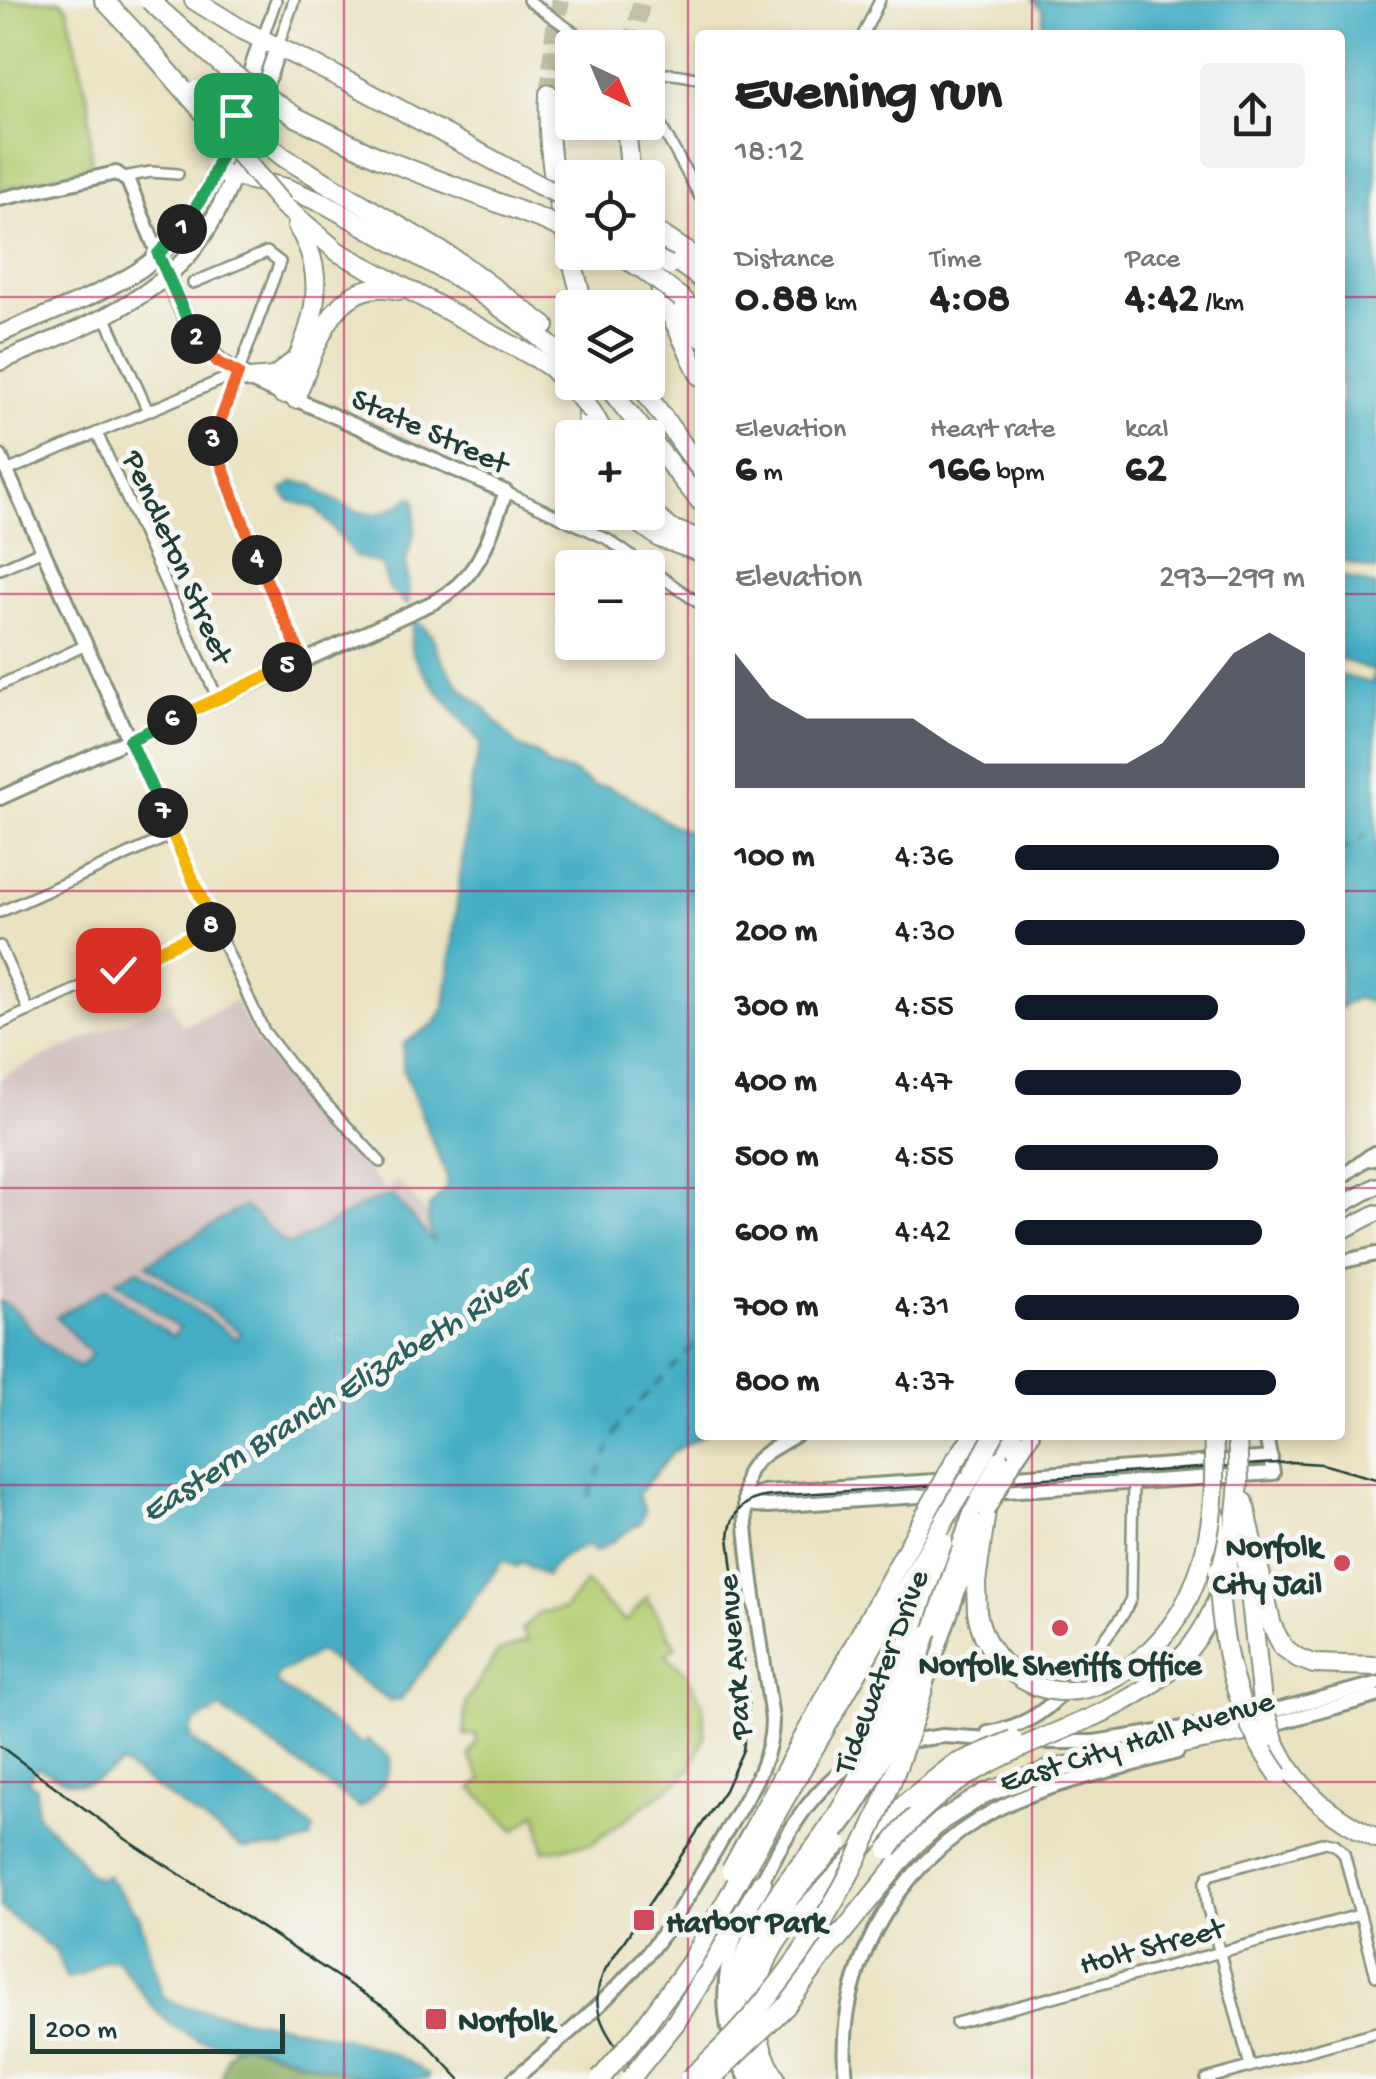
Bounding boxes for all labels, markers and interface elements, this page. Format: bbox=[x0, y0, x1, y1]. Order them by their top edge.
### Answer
north arrow bbox=[555, 30, 665, 140]
map controls bbox=[555, 30, 665, 660]
button: share bbox=[1200, 63, 1305, 168]
text: Evening run bbox=[735, 64, 1002, 128]
pin bbox=[194, 73, 279, 158]
icon: arrive bbox=[209, 88, 264, 143]
text: 18:12 bbox=[735, 134, 804, 172]
button: locate bbox=[555, 160, 665, 270]
pin: 1 bbox=[157, 204, 207, 254]
text: 1 bbox=[176, 212, 188, 245]
text: Distance bbox=[735, 244, 834, 277]
text: Time bbox=[930, 244, 981, 277]
text: Pace bbox=[1125, 244, 1180, 277]
text: 0.88 bbox=[735, 277, 818, 326]
text: 4:08 bbox=[930, 277, 1010, 326]
text: 4:42 bbox=[1125, 277, 1199, 326]
text: km bbox=[818, 287, 857, 320]
text: /km bbox=[1199, 287, 1244, 320]
button: layers bbox=[555, 290, 665, 400]
pin: 2 bbox=[171, 314, 221, 364]
text: 2 bbox=[189, 322, 203, 355]
street label: State Street bbox=[344, 382, 516, 486]
text: Elevation bbox=[735, 414, 846, 447]
text: Heart rate bbox=[930, 414, 1055, 447]
text: kcal bbox=[1125, 414, 1169, 447]
pin: 3 bbox=[188, 416, 238, 466]
button: + bbox=[555, 420, 665, 530]
text: 3 bbox=[206, 424, 220, 457]
street label: Pendleton Street bbox=[111, 445, 241, 673]
text: 6 bbox=[735, 447, 756, 496]
text: 166 bbox=[930, 447, 990, 496]
text: 62 bbox=[1125, 447, 1167, 496]
text: m bbox=[756, 457, 783, 490]
text: bpm bbox=[990, 457, 1045, 490]
pin: 4 bbox=[232, 535, 282, 585]
text: 4 bbox=[250, 543, 264, 576]
button: − bbox=[555, 550, 665, 660]
text: Elevation bbox=[735, 560, 862, 598]
text: 293–299 m bbox=[1159, 560, 1305, 598]
pin: 5 bbox=[262, 642, 312, 692]
text: 5 bbox=[280, 650, 294, 683]
pin: 6 bbox=[147, 695, 197, 745]
text: 6 bbox=[165, 703, 179, 736]
pin: 7 bbox=[138, 788, 188, 838]
text: 7 bbox=[156, 796, 170, 829]
text: 100 m bbox=[735, 839, 815, 877]
text: 4:36 bbox=[895, 839, 953, 877]
pin: 8 bbox=[186, 902, 236, 952]
text: 8 bbox=[203, 910, 219, 943]
text: 200 m bbox=[735, 914, 817, 952]
text: 4:30 bbox=[895, 914, 955, 952]
pin bbox=[76, 928, 161, 1013]
icon: check bbox=[91, 943, 146, 998]
text: 300 m bbox=[735, 989, 818, 1027]
text: 4:55 bbox=[895, 989, 954, 1027]
text: 400 m bbox=[735, 1064, 817, 1102]
text: 4:47 bbox=[895, 1064, 952, 1102]
text: 500 m bbox=[735, 1139, 818, 1177]
text: 4:55 bbox=[895, 1139, 954, 1177]
text: 600 m bbox=[735, 1214, 818, 1252]
text: 4:42 bbox=[895, 1214, 951, 1252]
water label: Eastern Branch Elizabeth River bbox=[135, 1257, 545, 1534]
text: 700 m bbox=[735, 1289, 818, 1327]
text: 4:31 bbox=[895, 1289, 950, 1327]
text: 800 m bbox=[735, 1364, 819, 1402]
text: 4:37 bbox=[895, 1364, 953, 1402]
place label: Norfolk City Jail bbox=[1213, 1531, 1326, 1606]
marker: Norfolk City Jail bbox=[1331, 1552, 1353, 1574]
street label: Tidewater Drive bbox=[827, 1565, 940, 1782]
street label: Park Avenue bbox=[711, 1572, 763, 1741]
marker: Norfolk Sheriffs Office bbox=[1049, 1617, 1071, 1639]
place label: Norfolk Sheriffs Office bbox=[918, 1649, 1203, 1687]
street label: East City Hall Avenue bbox=[996, 1684, 1280, 1804]
place label: Harbor Park bbox=[666, 1906, 831, 1944]
marker: Harbor Park bbox=[631, 1907, 657, 1933]
street label: Holt Street bbox=[1076, 1911, 1231, 1986]
place label: Norfolk bbox=[458, 2005, 558, 2043]
marker: Norfolk bbox=[423, 2006, 449, 2032]
scale bar bbox=[30, 2009, 285, 2054]
text: 200 m bbox=[45, 2015, 117, 2048]

